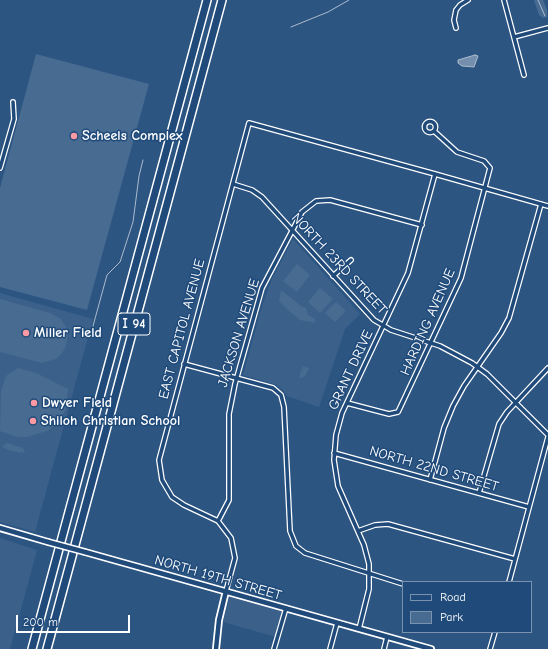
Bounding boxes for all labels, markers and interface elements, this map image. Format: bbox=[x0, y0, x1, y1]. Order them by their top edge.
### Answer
place label: Scheels Complex bbox=[82, 128, 183, 144]
marker: Scheels Complex bbox=[69, 131, 79, 141]
street label: NORTH 23RD STREET bbox=[288, 210, 390, 318]
street label: EAST CAPITOL AVENUE bbox=[155, 257, 209, 401]
street label: HARDING AVENUE bbox=[397, 266, 459, 378]
street label: JACKSON AVENUE bbox=[215, 277, 263, 389]
road number: I 94 bbox=[118, 313, 150, 335]
place label: Miller Field bbox=[34, 325, 102, 341]
street label: GRANT DRIVE bbox=[325, 327, 377, 413]
marker: Miller Field bbox=[21, 328, 31, 338]
place label: Dwyer Field bbox=[42, 395, 112, 411]
marker: Dwyer Field bbox=[29, 398, 39, 408]
place label: Shiloh Christian School bbox=[41, 413, 180, 429]
marker: Shiloh Christian School bbox=[28, 416, 38, 426]
street label: NORTH 22ND STREET bbox=[367, 443, 501, 495]
street label: NORTH 19TH STREET bbox=[153, 552, 283, 604]
legend bbox=[402, 581, 532, 633]
text: Road bbox=[440, 590, 466, 604]
scale bar bbox=[18, 607, 132, 633]
text: Park bbox=[440, 610, 463, 624]
text: 200 m bbox=[23, 615, 58, 629]

